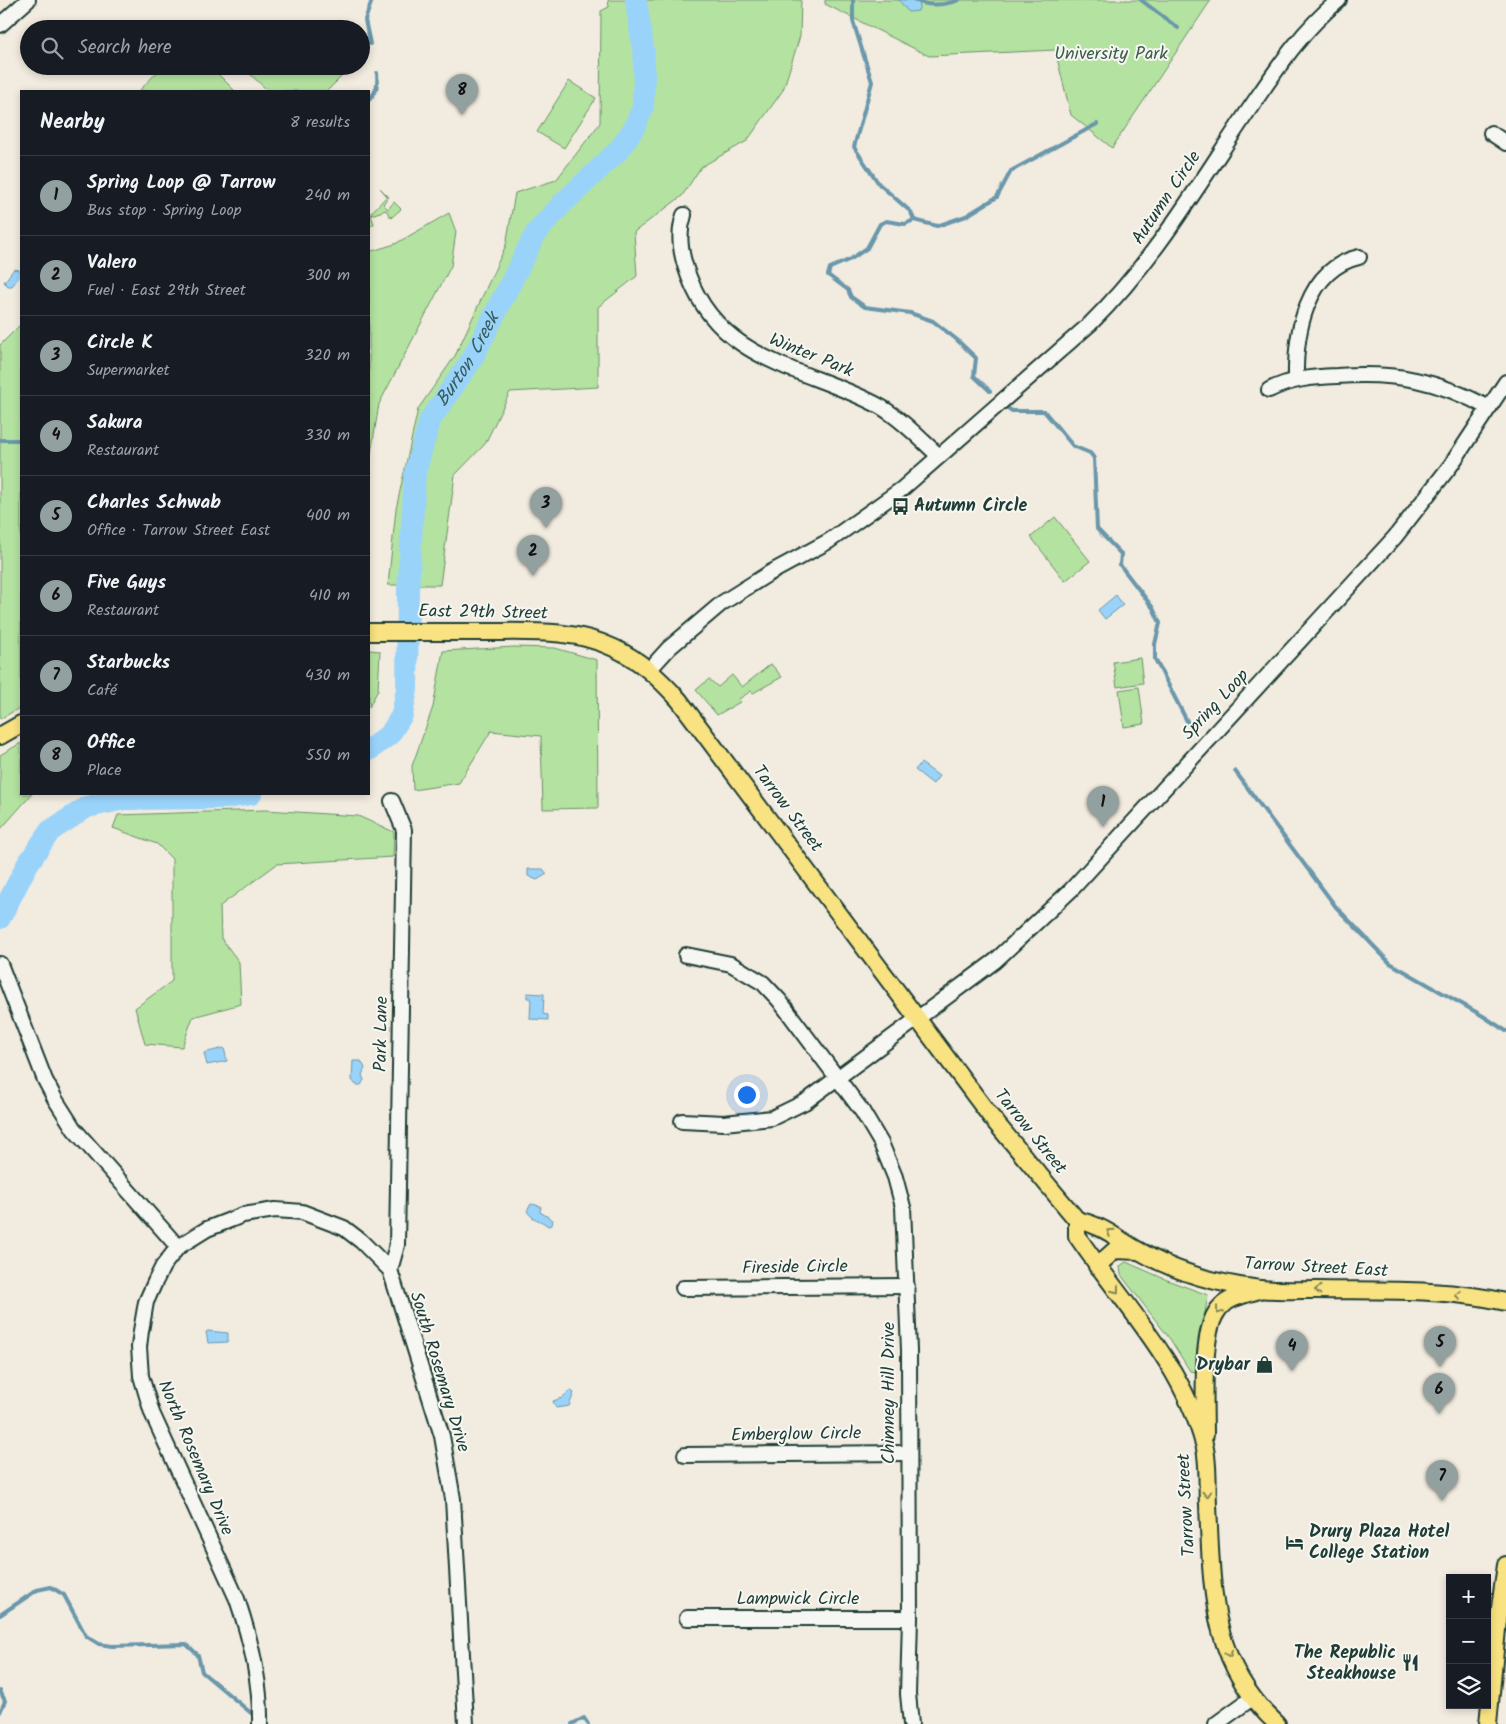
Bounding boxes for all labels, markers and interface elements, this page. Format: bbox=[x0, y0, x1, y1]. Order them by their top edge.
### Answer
search box bbox=[20, 20, 370, 75]
text: Search here bbox=[78, 33, 172, 63]
icon: search bbox=[38, 34, 66, 62]
park label: University Park bbox=[1054, 40, 1168, 69]
pin: 8 bbox=[446, 74, 478, 115]
text: Nearby bbox=[40, 106, 105, 139]
text: 8 results bbox=[290, 110, 350, 135]
street label: Autumn Circle bbox=[1125, 145, 1209, 251]
text: Spring Loop @ Tarrow bbox=[87, 168, 275, 198]
text: 1 bbox=[54, 183, 58, 208]
text: 240 m bbox=[305, 183, 350, 208]
text: Bus stop · Spring Loop bbox=[87, 198, 241, 223]
text: Valero bbox=[87, 248, 137, 278]
text: 2 bbox=[51, 263, 61, 288]
text: 300 m bbox=[306, 263, 350, 288]
text: Fuel · East 29th Street bbox=[87, 278, 246, 303]
water label: Burton Creek bbox=[428, 305, 509, 413]
street label: Winter Park bbox=[764, 326, 858, 386]
text: Circle K bbox=[87, 328, 153, 358]
text: 3 bbox=[52, 343, 60, 368]
text: 320 m bbox=[304, 343, 350, 368]
text: Supermarket bbox=[87, 358, 170, 383]
text: Sakura bbox=[87, 408, 142, 438]
text: 4 bbox=[52, 423, 60, 448]
text: 330 m bbox=[305, 423, 350, 448]
text: Restaurant bbox=[87, 438, 159, 463]
pin: 3 bbox=[530, 487, 562, 528]
text: Charles Schwab bbox=[87, 488, 221, 518]
place label: Autumn Circle bbox=[914, 492, 1027, 521]
bus stop icon: Autumn Circle bbox=[890, 496, 910, 516]
text: 5 bbox=[52, 503, 60, 528]
text: 400 m bbox=[306, 503, 350, 528]
text: Office · Tarrow Street East bbox=[87, 518, 270, 543]
pin: 2 bbox=[517, 535, 549, 576]
text: Five Guys bbox=[87, 568, 166, 598]
text: 6 bbox=[52, 583, 60, 608]
text: 410 m bbox=[309, 583, 350, 608]
street label: East 29th Street bbox=[418, 597, 549, 629]
text: Restaurant bbox=[87, 598, 159, 623]
text: Starbucks bbox=[87, 648, 170, 678]
street label: Spring Loop bbox=[1175, 662, 1257, 747]
text: 7 bbox=[52, 663, 60, 688]
text: 430 m bbox=[305, 663, 350, 688]
text: Café bbox=[87, 678, 117, 703]
text: Office bbox=[87, 728, 135, 758]
text: 8 bbox=[51, 743, 61, 768]
text: 550 m bbox=[306, 743, 350, 768]
text: Place bbox=[87, 758, 121, 783]
street label: Tarrow Street bbox=[744, 759, 830, 860]
pin: 1 bbox=[1087, 786, 1119, 827]
street label: Park Lane bbox=[367, 996, 397, 1072]
your location bbox=[734, 1082, 760, 1108]
street label: Tarrow Street bbox=[986, 1083, 1074, 1182]
one-way arrow bbox=[1106, 1229, 1115, 1239]
street label: Tarrow Street East bbox=[1243, 1250, 1390, 1286]
street label: Fireside Circle bbox=[742, 1253, 848, 1283]
one-way arrow bbox=[1111, 1284, 1119, 1293]
one-way arrow bbox=[1314, 1285, 1322, 1295]
street label: South Rosemary Drive bbox=[401, 1288, 477, 1456]
one-way arrow bbox=[1454, 1290, 1462, 1301]
one-way arrow bbox=[1216, 1305, 1225, 1315]
street label: Chimney Hill Drive bbox=[875, 1322, 904, 1464]
pin: 5 bbox=[1424, 1326, 1456, 1367]
pin: 4 bbox=[1276, 1330, 1308, 1371]
place label: Drybar bbox=[1196, 1351, 1251, 1380]
shop icon: Drybar bbox=[1254, 1355, 1274, 1375]
pin: 6 bbox=[1423, 1373, 1455, 1414]
street label: North Rosemary Drive bbox=[149, 1376, 241, 1540]
street label: Emberglow Circle bbox=[731, 1419, 861, 1451]
street label: Tarrow Street bbox=[1170, 1452, 1204, 1557]
pin: 7 bbox=[1426, 1460, 1458, 1501]
one-way arrow bbox=[1202, 1491, 1213, 1499]
place label: Drury Plaza Hotel College Station bbox=[1309, 1518, 1449, 1568]
hotel icon: Drury Plaza Hotel College Station bbox=[1285, 1532, 1305, 1552]
map controls bbox=[1446, 1574, 1491, 1709]
button: + bbox=[1446, 1574, 1491, 1619]
street label: Lampwick Circle bbox=[737, 1585, 859, 1614]
button: − bbox=[1446, 1619, 1491, 1664]
place label: The Republic Steakhouse bbox=[1294, 1639, 1396, 1689]
one-way arrow bbox=[1222, 1649, 1233, 1658]
restaurant icon: The Republic Steakhouse bbox=[1400, 1653, 1420, 1673]
button: layers bbox=[1446, 1664, 1491, 1709]

